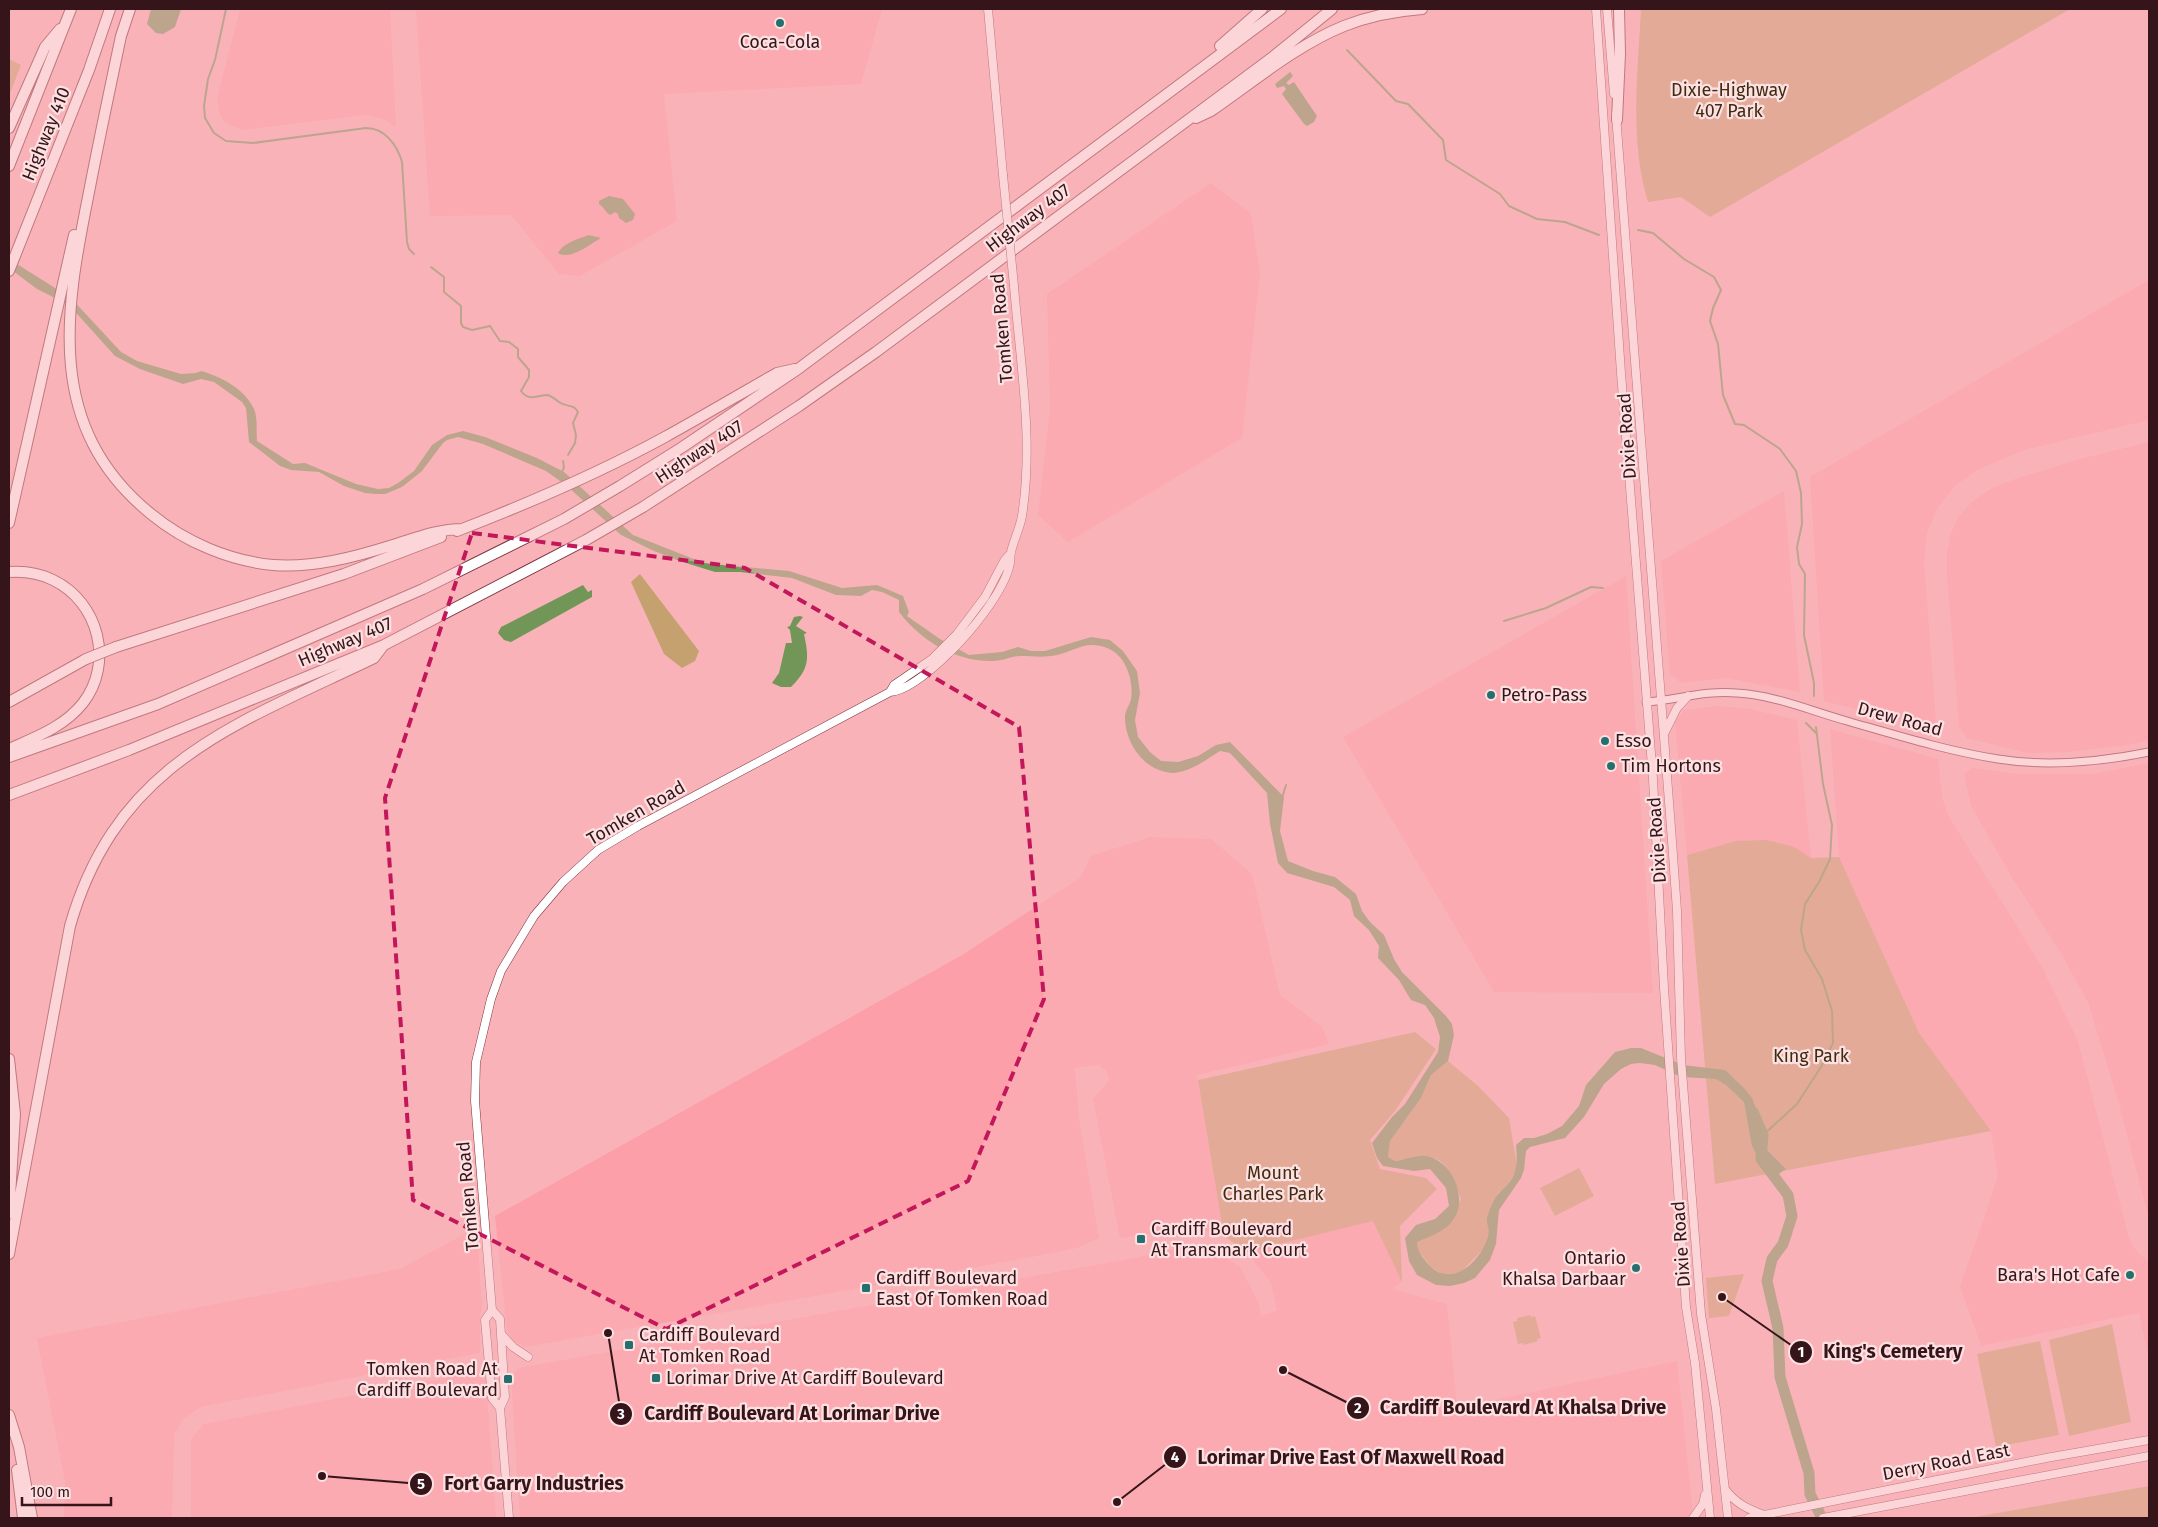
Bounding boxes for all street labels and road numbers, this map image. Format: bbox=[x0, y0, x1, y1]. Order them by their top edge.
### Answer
street label: Highway 410 bbox=[17, 84, 75, 184]
street label: Highway 407 bbox=[981, 179, 1075, 257]
street label: Tomken Road bbox=[986, 272, 1018, 384]
street label: Dixie Road bbox=[1613, 392, 1641, 480]
street label: Highway 407 bbox=[651, 415, 747, 489]
street label: Highway 407 bbox=[295, 612, 395, 672]
street label: Drew Road bbox=[1855, 697, 1945, 741]
street label: Tomken Road bbox=[583, 776, 689, 850]
street label: Dixie Road bbox=[1643, 796, 1671, 884]
street label: Tomken Road bbox=[452, 1140, 484, 1252]
street label: Dixie Road bbox=[1667, 1200, 1695, 1288]
street label: Derry Road East bbox=[1881, 1439, 2012, 1485]

